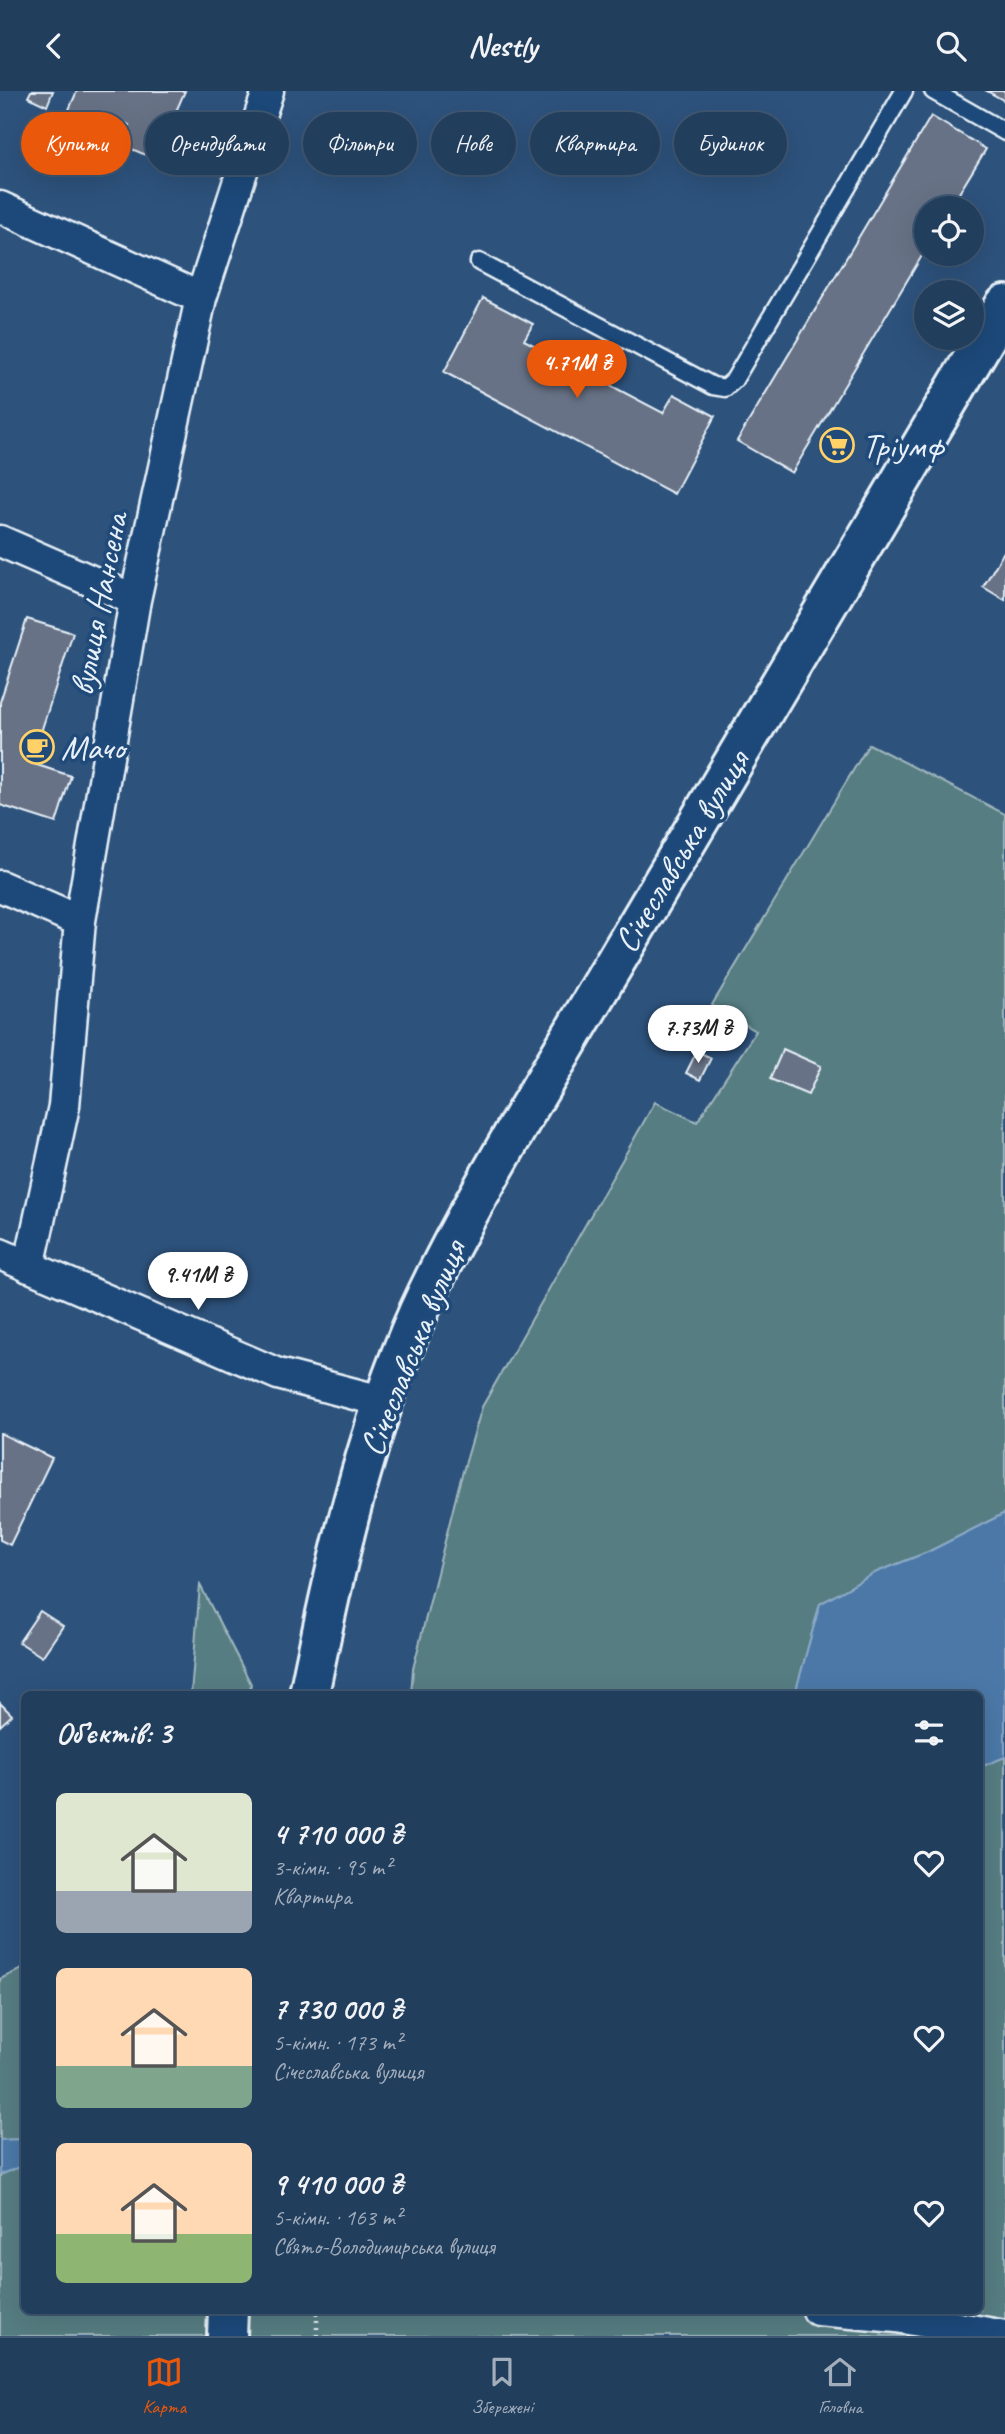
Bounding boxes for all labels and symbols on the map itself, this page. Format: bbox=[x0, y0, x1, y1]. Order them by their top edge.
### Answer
pin: 4.71M ₴ bbox=[512, 341, 642, 400]
place label: Тріумф bbox=[862, 423, 945, 468]
supermarket icon: Тріумф bbox=[818, 426, 856, 464]
street label: вулиця Нансена bbox=[59, 507, 139, 699]
place label: Мачо bbox=[61, 725, 128, 770]
cafe icon: Мачо bbox=[18, 728, 56, 766]
street label: Січеславська вулиця bbox=[603, 739, 761, 961]
pin: 7.73M ₴ bbox=[633, 1005, 763, 1065]
street label: Січеславська вулиця bbox=[349, 1231, 477, 1462]
pin: 9.41M ₴ bbox=[133, 1253, 263, 1312]

